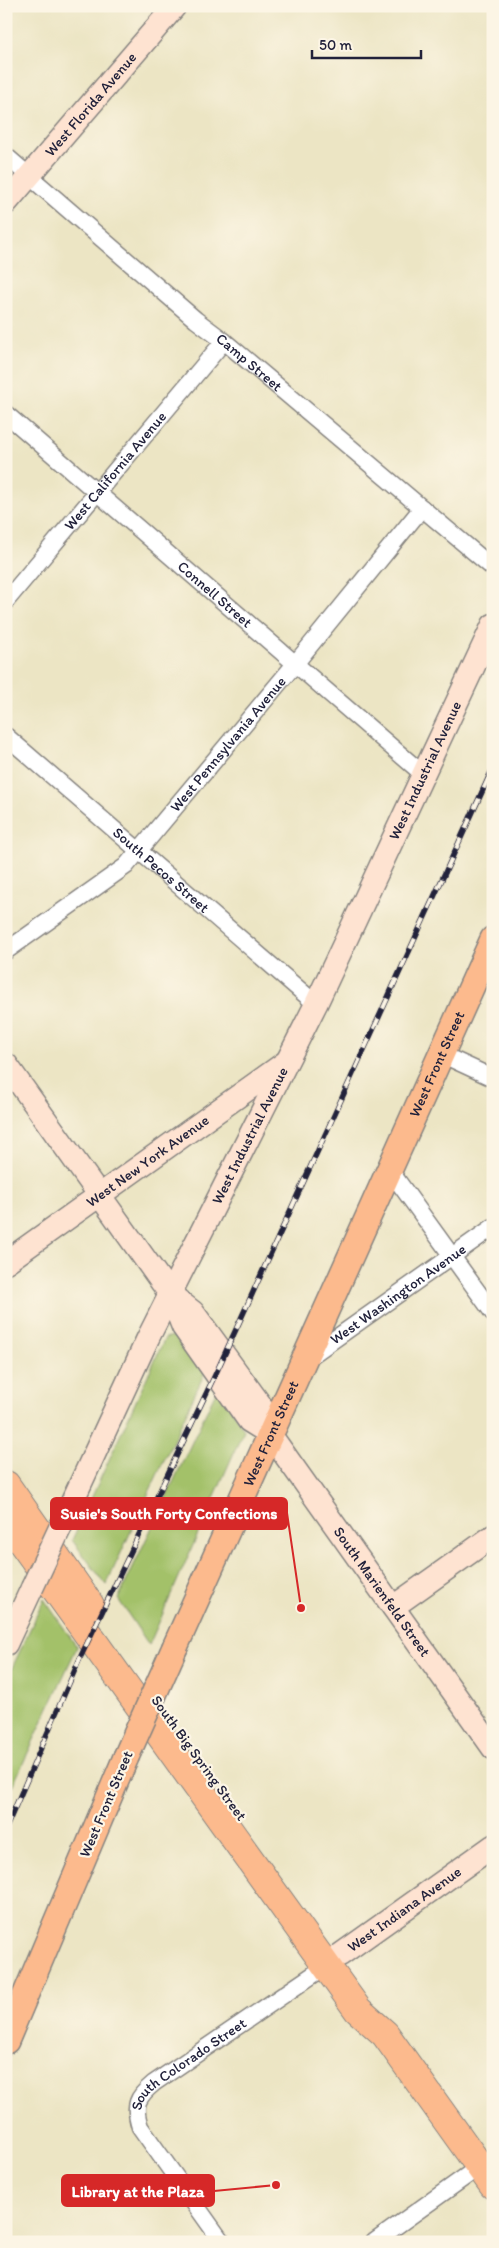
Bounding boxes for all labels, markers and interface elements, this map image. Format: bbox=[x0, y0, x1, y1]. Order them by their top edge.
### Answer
scale bar bbox=[312, 28, 420, 60]
text: 50 m bbox=[319, 36, 352, 54]
street label: West Florida Avenue bbox=[41, 49, 140, 160]
street label: Camp Street bbox=[213, 329, 286, 395]
street label: West California Avenue bbox=[60, 408, 170, 534]
street label: Connell Street bbox=[174, 557, 256, 632]
street label: West Pennsylvania Avenue bbox=[166, 673, 290, 816]
street label: West Industrial Avenue bbox=[385, 698, 465, 843]
street label: South Pecos Street bbox=[109, 823, 213, 917]
street label: West Front Street bbox=[405, 1008, 469, 1120]
street label: West Industrial Avenue bbox=[208, 1064, 292, 1207]
street label: West New York Avenue bbox=[83, 1111, 213, 1211]
street label: West Washington Avenue bbox=[327, 1240, 469, 1348]
street label: West Front Street bbox=[239, 1378, 303, 1489]
callout: Susie's South Forty Confections bbox=[51, 1498, 287, 1529]
text: Susie's South Forty Confections bbox=[61, 1504, 277, 1524]
street label: South Marienfeld Street bbox=[330, 1523, 434, 1660]
street label: South Big Spring Street bbox=[147, 1692, 251, 1825]
street label: West Front Street bbox=[75, 1748, 137, 1860]
street label: West Indiana Avenue bbox=[344, 1862, 465, 1956]
street label: South Colorado Street bbox=[127, 2014, 250, 2111]
callout: Library at the Plaza bbox=[62, 2175, 214, 2206]
text: Library at the Plaza bbox=[72, 2182, 205, 2202]

